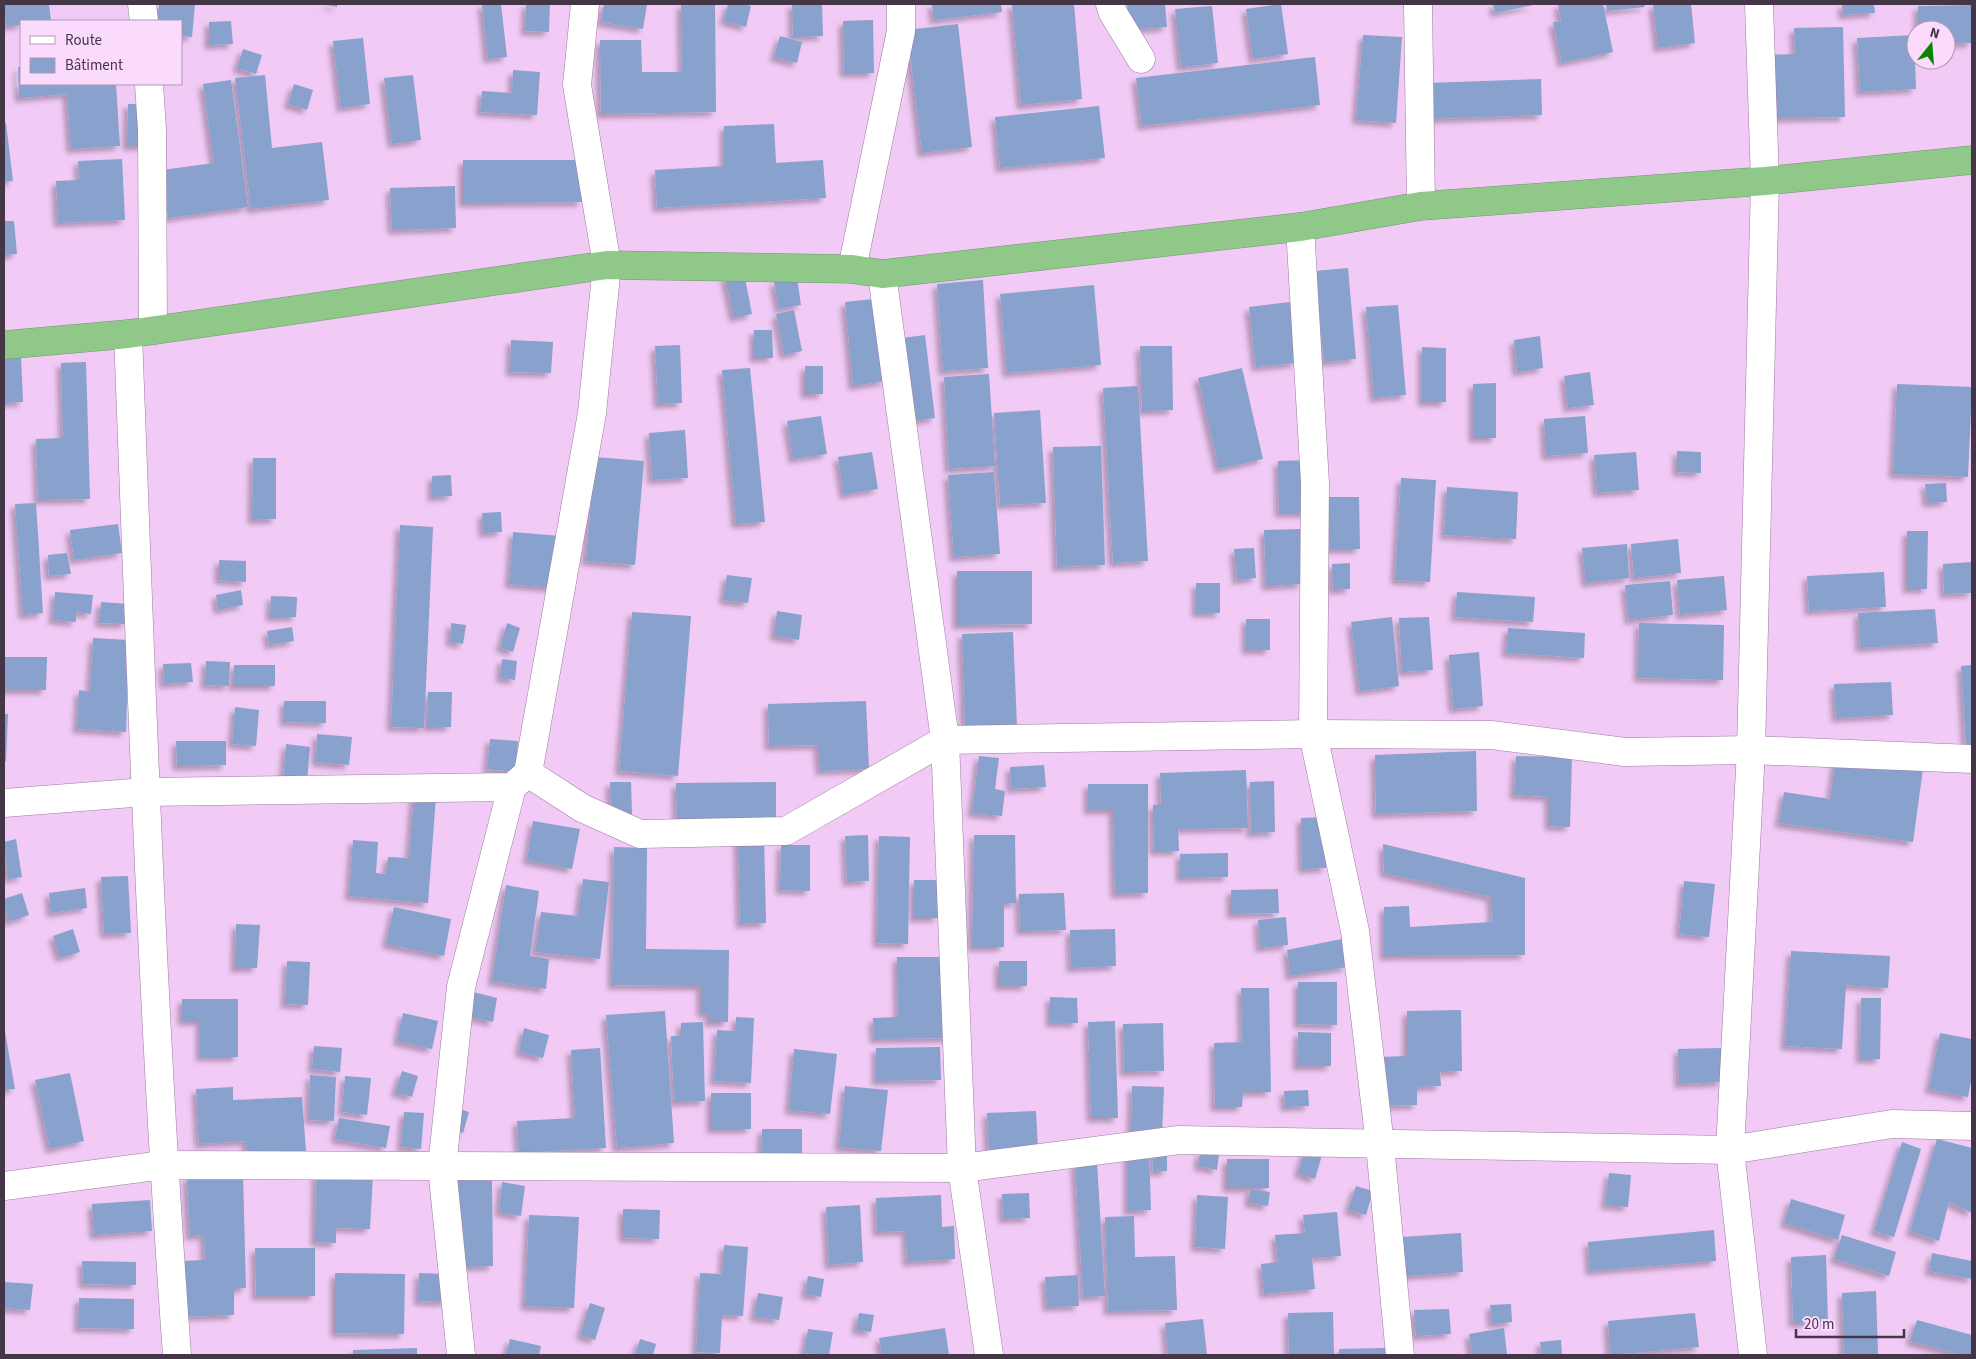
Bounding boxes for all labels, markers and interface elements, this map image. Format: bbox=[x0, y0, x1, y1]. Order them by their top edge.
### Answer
legend bbox=[20, 20, 182, 85]
north arrow bbox=[1906, 20, 1956, 70]
text: N bbox=[1927, 23, 1942, 44]
text: Route bbox=[65, 30, 102, 51]
text: Bâtiment bbox=[65, 55, 123, 76]
scale bar bbox=[1796, 1306, 1904, 1338]
text: 20 m bbox=[1804, 1314, 1834, 1335]

